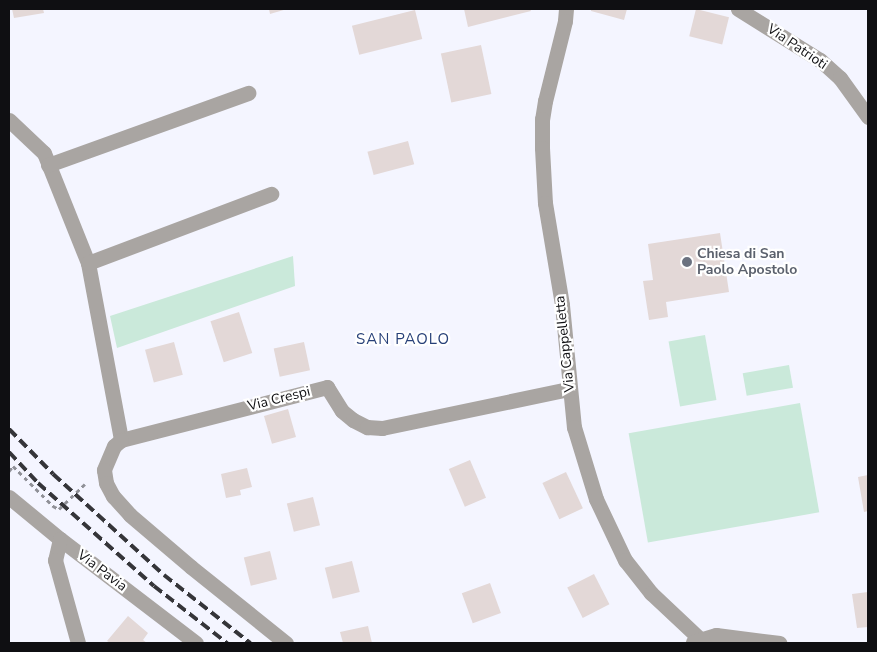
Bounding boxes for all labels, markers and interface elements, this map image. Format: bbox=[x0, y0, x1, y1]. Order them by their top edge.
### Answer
street label: Via Patrioti bbox=[764, 21, 830, 73]
place label: Chiesa di San Paolo Apostolo bbox=[697, 246, 797, 278]
marker: Chiesa di San Paolo Apostolo bbox=[681, 256, 693, 268]
street label: Via Cappelletta bbox=[552, 295, 578, 393]
district label: SAN PAOLO bbox=[355, 331, 451, 349]
street label: Via Crespi bbox=[246, 383, 312, 415]
street label: Via Pavia bbox=[74, 547, 130, 595]

